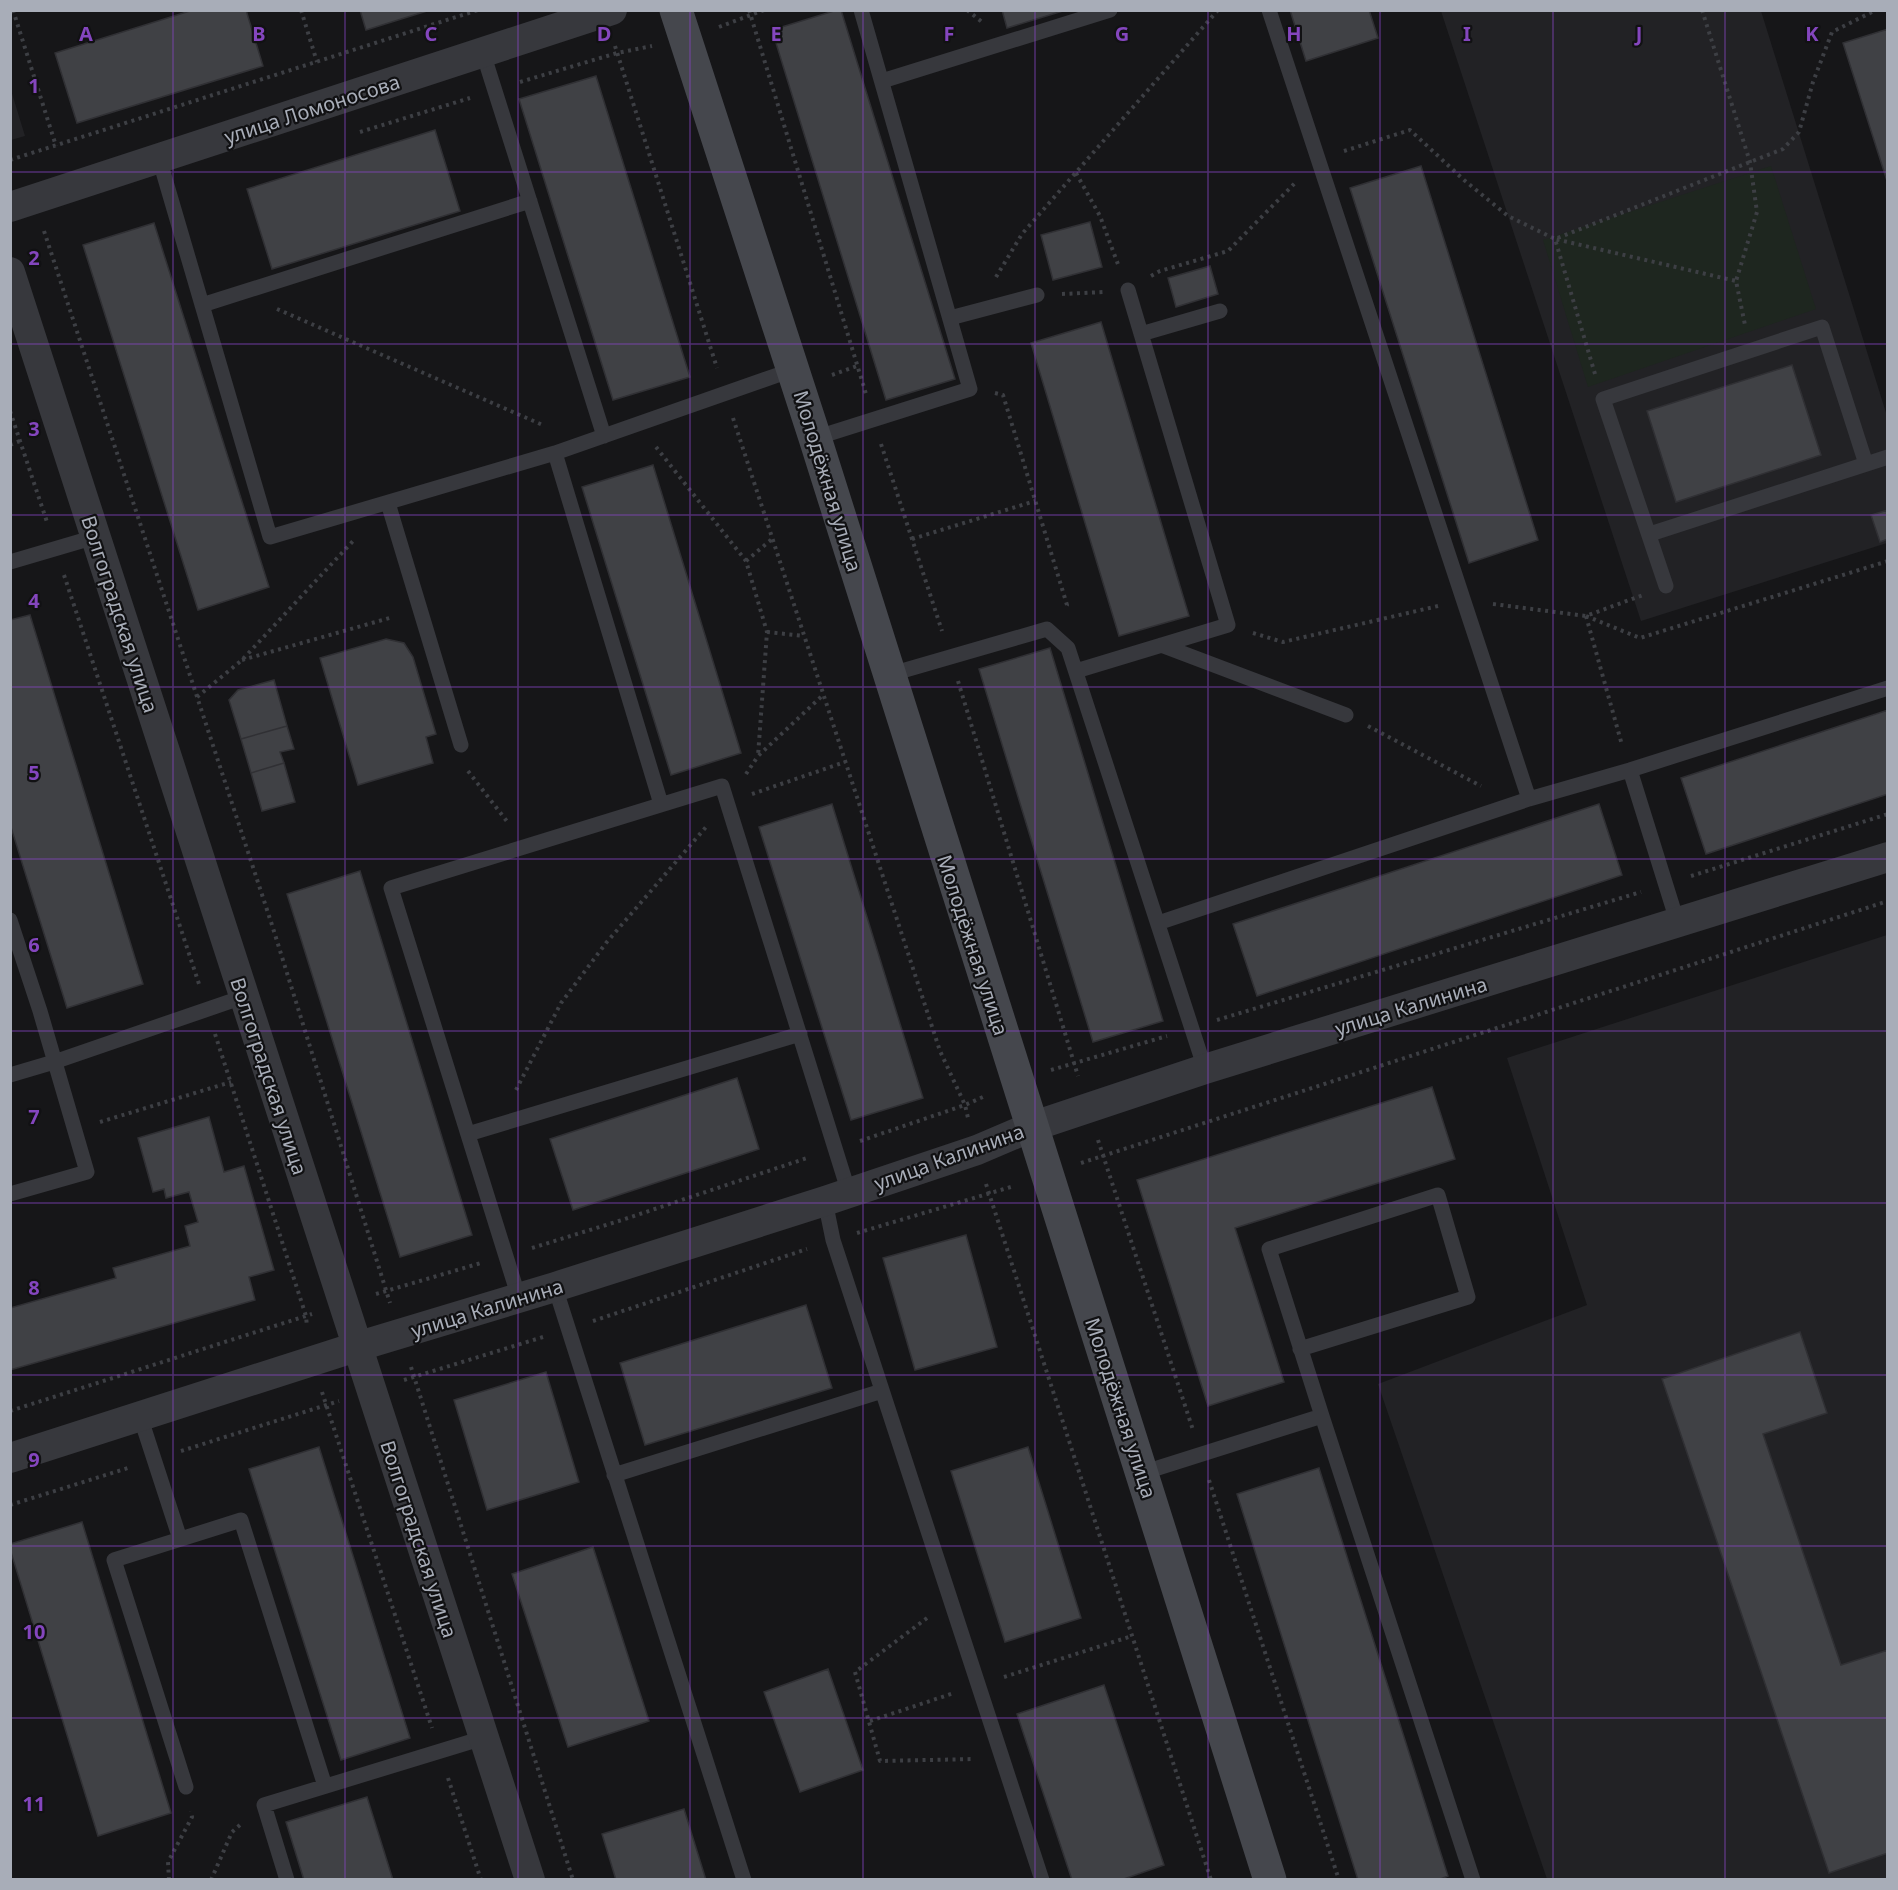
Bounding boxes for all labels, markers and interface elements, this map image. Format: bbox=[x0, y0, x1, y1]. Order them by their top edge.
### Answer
text: A bbox=[79, 20, 93, 47]
text: B bbox=[252, 20, 266, 47]
text: C bbox=[425, 20, 438, 47]
text: D bbox=[597, 20, 611, 47]
text: E bbox=[770, 20, 782, 47]
text: F bbox=[944, 20, 954, 47]
text: G bbox=[1115, 20, 1129, 47]
text: H bbox=[1286, 20, 1302, 47]
text: I bbox=[1463, 20, 1471, 47]
text: J bbox=[1634, 20, 1642, 47]
text: K bbox=[1805, 20, 1819, 47]
street label: улица Ломоносова bbox=[221, 68, 403, 150]
text: 1 bbox=[28, 72, 40, 99]
text: 2 bbox=[28, 244, 40, 271]
street label: Молодёжная улица bbox=[788, 387, 868, 575]
text: 3 bbox=[28, 415, 40, 442]
street label: Волгоградская улица bbox=[75, 512, 165, 716]
text: 4 bbox=[28, 587, 40, 614]
text: 5 bbox=[28, 759, 40, 786]
street label: Молодёжная улица bbox=[931, 851, 1015, 1039]
text: 6 bbox=[28, 931, 40, 958]
street label: улица Калинина bbox=[1332, 970, 1490, 1042]
street label: Волгоградская улица bbox=[224, 974, 314, 1178]
text: 7 bbox=[28, 1103, 40, 1130]
street label: улица Калинина bbox=[870, 1117, 1028, 1197]
street label: улица Калинина bbox=[408, 1272, 566, 1344]
text: 8 bbox=[28, 1274, 40, 1301]
street label: Молодёжная улица bbox=[1079, 1314, 1163, 1502]
street label: Волгоградская улица bbox=[374, 1437, 464, 1641]
text: 9 bbox=[28, 1446, 40, 1473]
text: 10 bbox=[23, 1618, 45, 1645]
text: 11 bbox=[23, 1790, 45, 1817]

